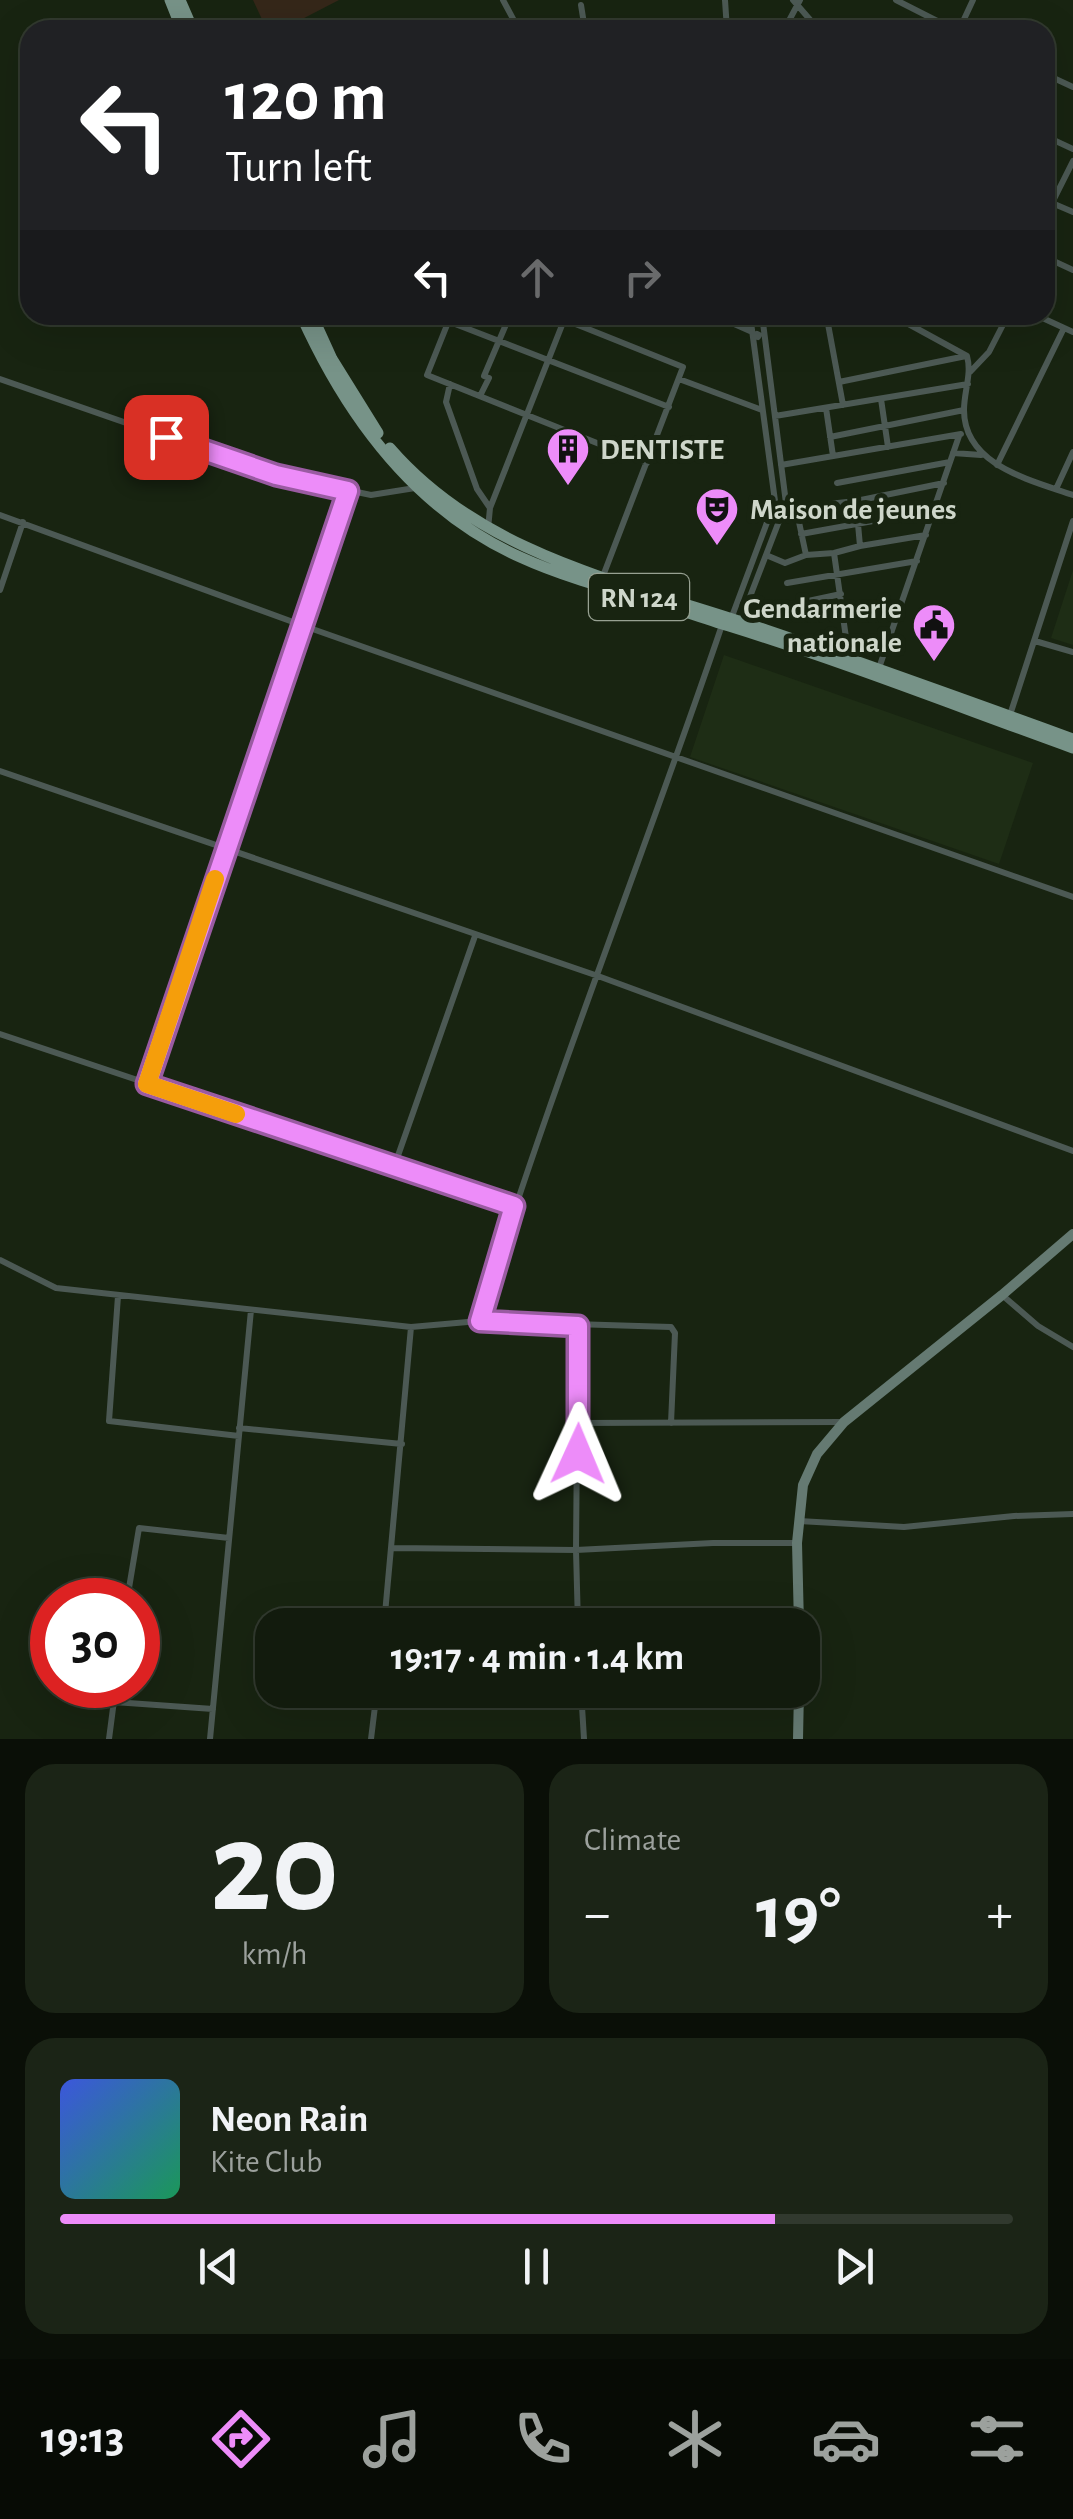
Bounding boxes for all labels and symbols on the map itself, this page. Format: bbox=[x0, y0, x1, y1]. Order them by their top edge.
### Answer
pin bbox=[124, 395, 209, 480]
building icon: DENTISTE bbox=[545, 426, 591, 487]
place label: DENTISTE bbox=[600, 435, 724, 465]
theatre icon: Maison de jeunes bbox=[694, 486, 740, 547]
place label: Maison de jeunes bbox=[750, 495, 957, 525]
road number: RN 124 bbox=[589, 574, 689, 620]
place label: Gendarmerie nationale bbox=[743, 594, 902, 658]
public building icon: Gendarmerie nationale bbox=[911, 602, 957, 663]
position arrow bbox=[526, 1402, 630, 1506]
speed limit sign: 30 bbox=[30, 1578, 160, 1708]

